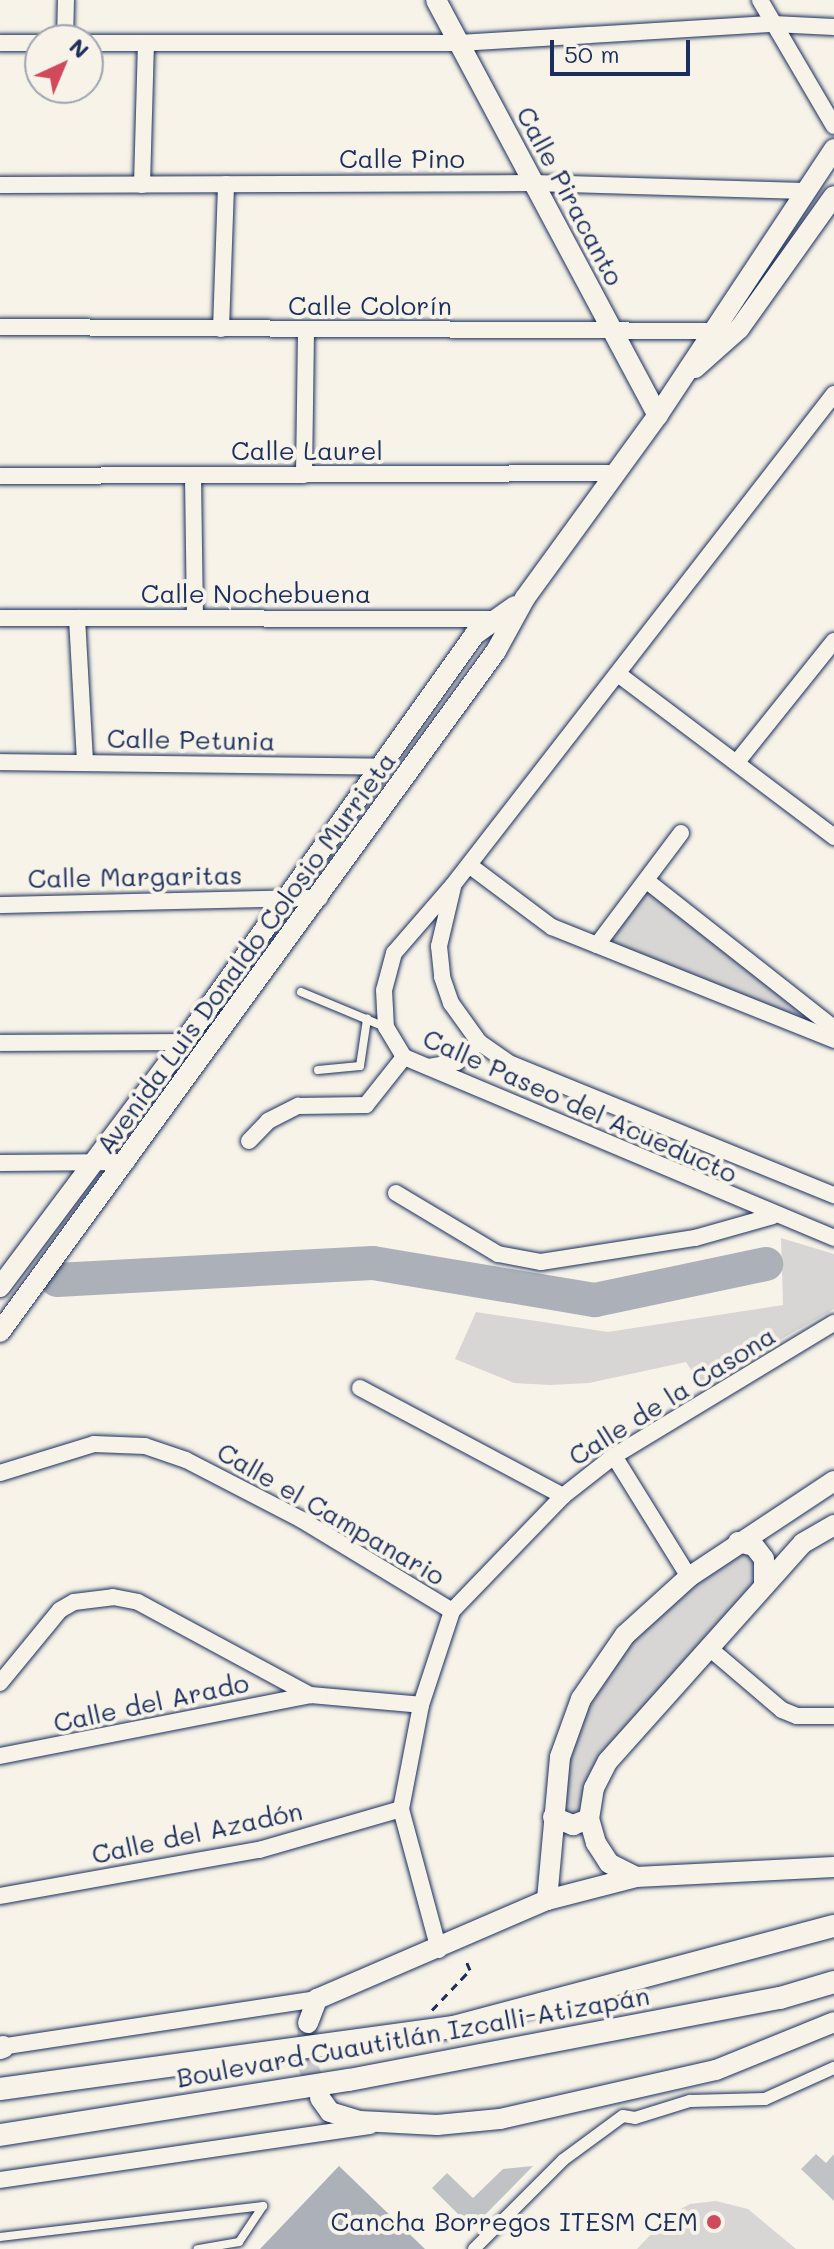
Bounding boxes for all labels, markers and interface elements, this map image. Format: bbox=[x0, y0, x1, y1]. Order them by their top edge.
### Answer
north arrow bbox=[24, 24, 104, 104]
scale bar bbox=[554, 24, 694, 74]
text: N bbox=[64, 32, 96, 64]
text: 50 m bbox=[564, 38, 620, 69]
street label: Calle Piracanto bbox=[510, 101, 630, 291]
street label: Calle Pino bbox=[339, 143, 465, 175]
street label: Calle Colorín bbox=[288, 290, 452, 322]
street label: Calle Laurel bbox=[231, 435, 383, 467]
street label: Calle Nochebuena bbox=[141, 578, 371, 610]
street label: Calle Petunia bbox=[107, 723, 275, 757]
street label: Avenida Luis Donaldo Colosio Murrieta bbox=[90, 746, 402, 1160]
street label: Calle Margaritas bbox=[27, 860, 243, 894]
street label: Calle Paseo del Acueducto bbox=[418, 1022, 742, 1190]
street label: Calle de la Casona bbox=[563, 1320, 781, 1472]
street label: Calle el Campanario bbox=[212, 1436, 450, 1592]
street label: Calle del Arado bbox=[51, 1667, 251, 1739]
street label: Calle del Azadón bbox=[89, 1795, 305, 1871]
street label: Boulevard Cuautitlán Izcalli-Atizapán bbox=[174, 1980, 652, 2094]
place label: Cancha Borregos ITESM CEM bbox=[331, 2206, 698, 2238]
marker: Cancha Borregos ITESM CEM bbox=[705, 2213, 723, 2231]

